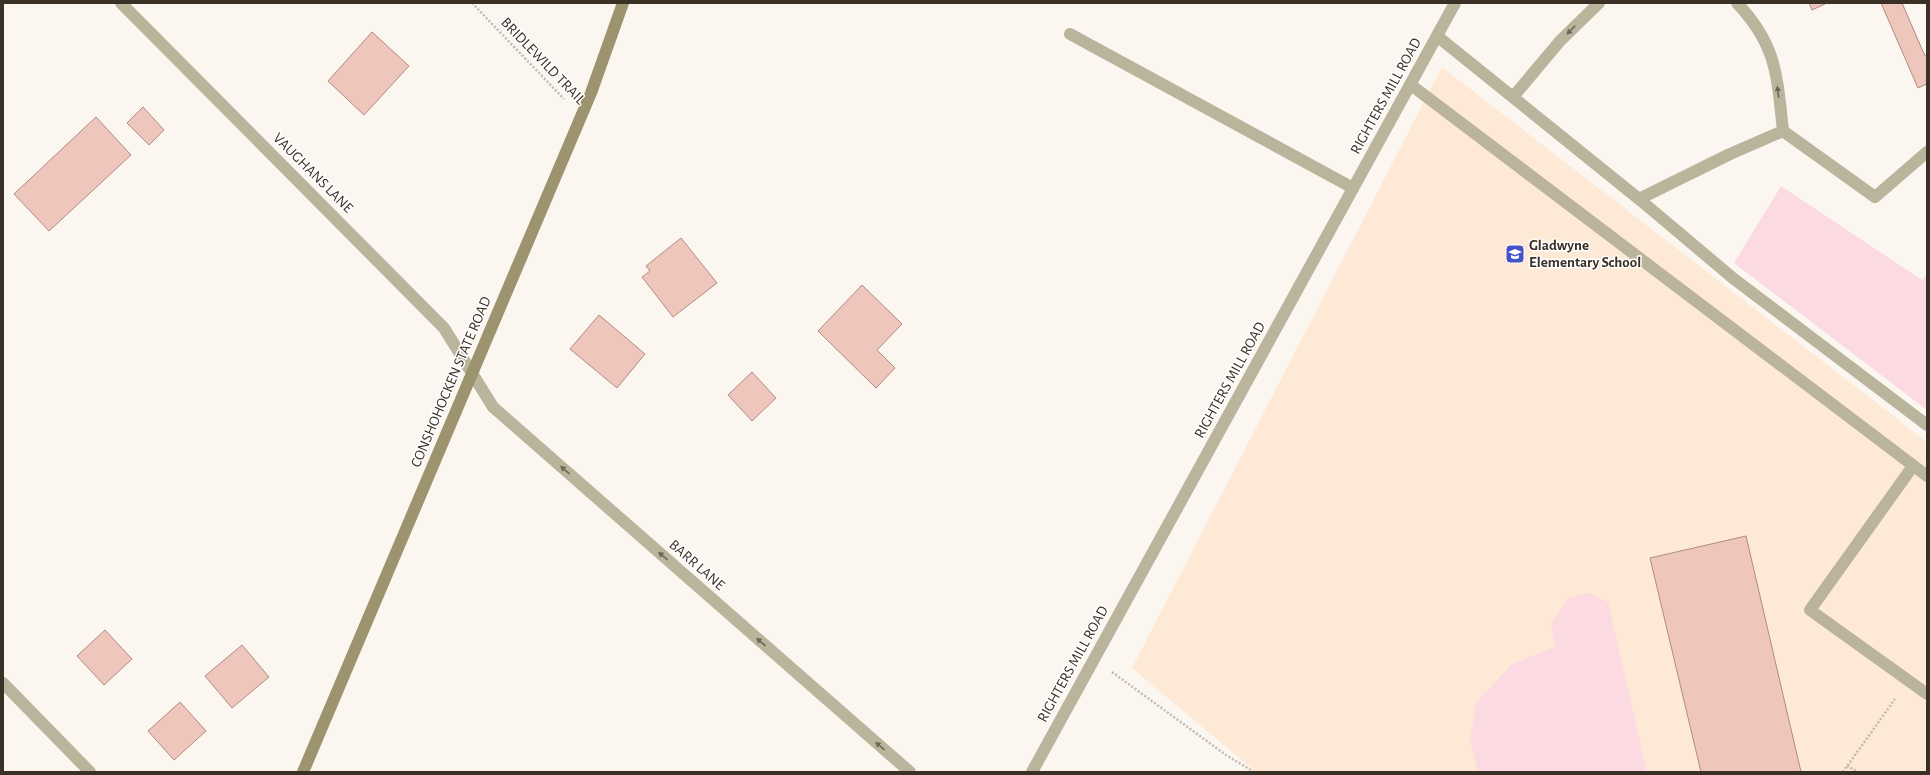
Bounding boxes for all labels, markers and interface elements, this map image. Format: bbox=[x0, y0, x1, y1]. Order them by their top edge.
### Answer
street label: BRIDLEWILD TRAIL bbox=[498, 15, 589, 108]
one-way arrow bbox=[1566, 25, 1576, 35]
street label: RIGHTERS MILL ROAD bbox=[1348, 35, 1424, 157]
one-way arrow bbox=[1775, 86, 1781, 98]
street label: VAUGHANS LANE bbox=[270, 130, 356, 216]
place label: Gladwyne Elementary School bbox=[1529, 238, 1641, 270]
school or university icon: Gladwyne Elementary School bbox=[1504, 243, 1526, 265]
street label: CONSHOHOCKEN STATE ROAD bbox=[408, 294, 494, 470]
street label: RIGHTERS MILL ROAD bbox=[1192, 319, 1268, 441]
one-way arrow bbox=[560, 466, 571, 475]
street label: BARR LANE bbox=[666, 537, 728, 593]
one-way arrow bbox=[658, 551, 668, 561]
street label: RIGHTERS MILL ROAD bbox=[1035, 603, 1111, 725]
one-way arrow bbox=[756, 637, 766, 646]
one-way arrow bbox=[875, 742, 886, 751]

